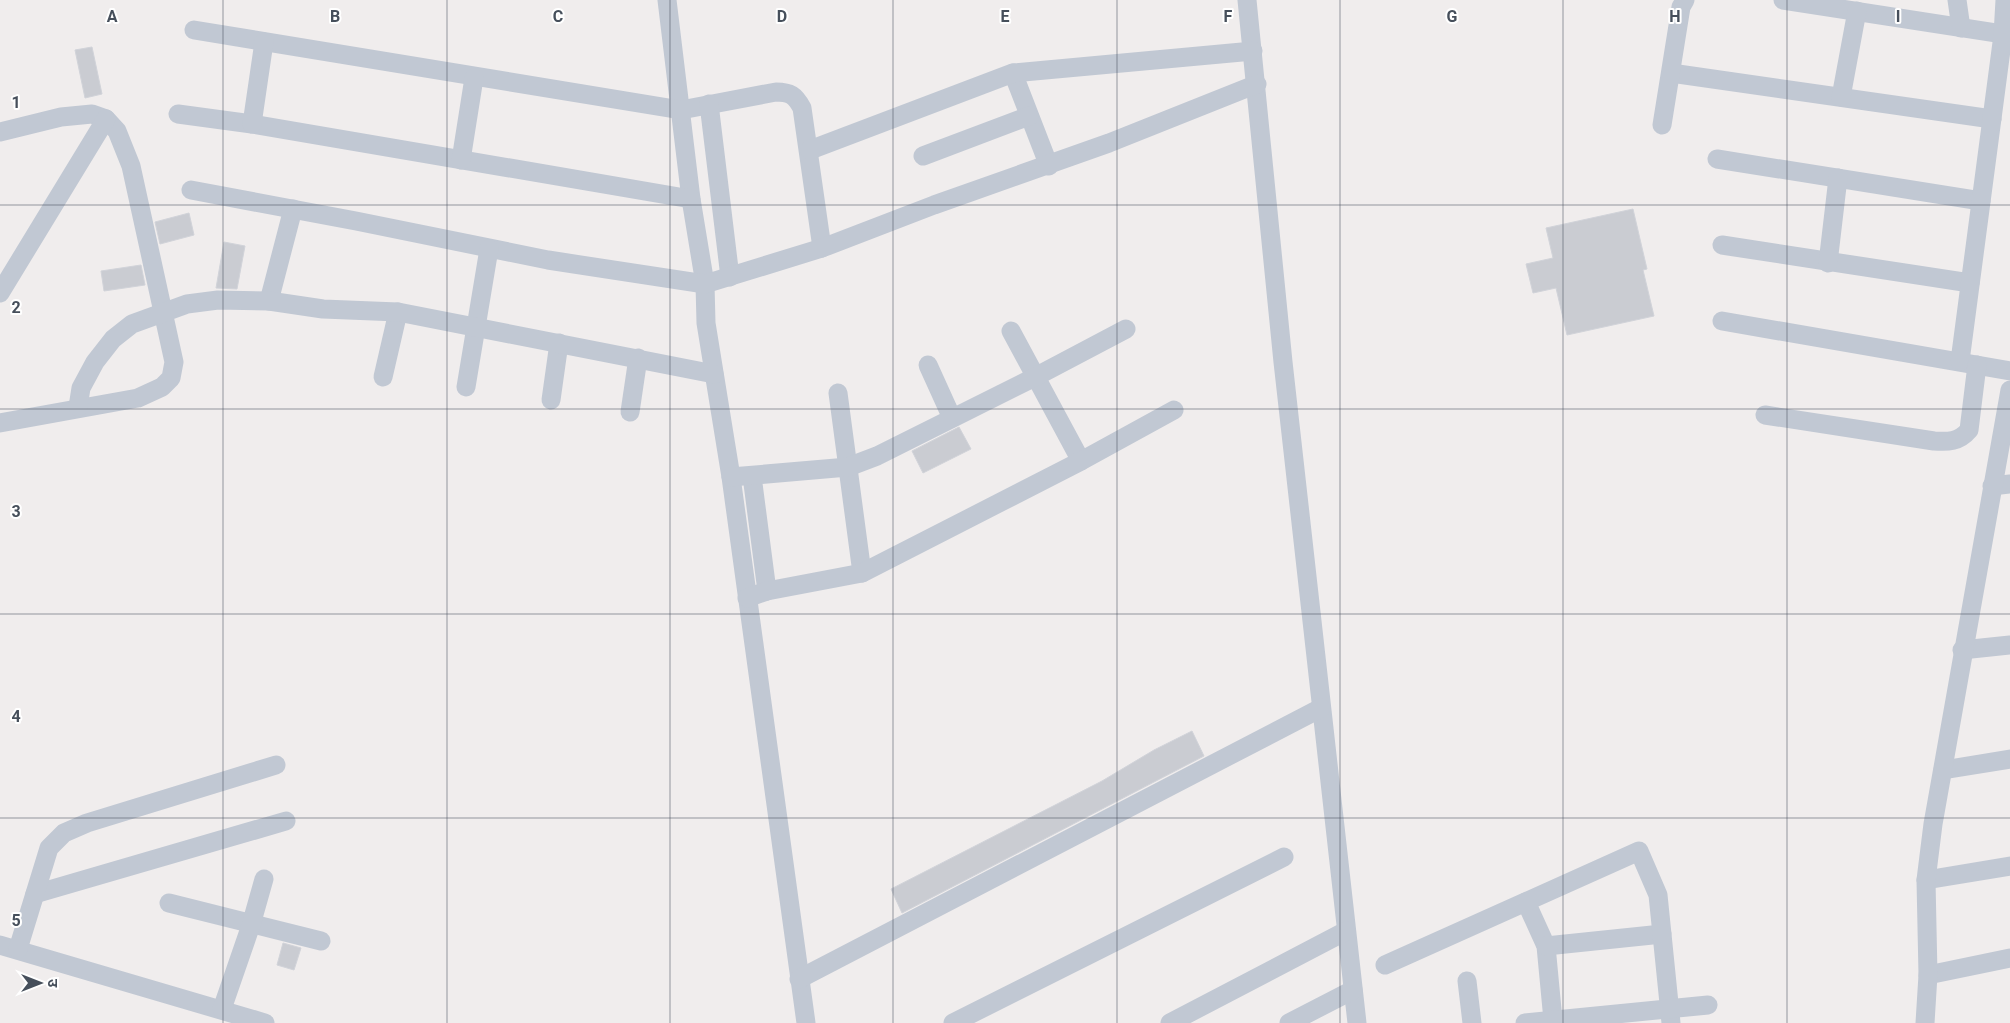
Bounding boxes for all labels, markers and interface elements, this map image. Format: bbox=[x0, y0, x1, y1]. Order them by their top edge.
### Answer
text: A bbox=[107, 7, 118, 26]
text: B bbox=[330, 7, 340, 26]
text: C bbox=[553, 7, 563, 26]
text: D bbox=[777, 7, 787, 26]
text: E bbox=[1001, 7, 1010, 26]
text: F bbox=[1224, 7, 1233, 26]
text: G bbox=[1447, 7, 1458, 26]
text: H bbox=[1669, 7, 1681, 26]
text: I bbox=[1896, 7, 1900, 26]
text: 1 bbox=[11, 93, 21, 112]
text: 2 bbox=[11, 298, 21, 317]
text: 3 bbox=[11, 502, 21, 521]
text: 4 bbox=[11, 707, 21, 726]
text: 5 bbox=[11, 911, 21, 930]
north arrow bbox=[15, 958, 65, 1008]
text: उ bbox=[45, 979, 61, 988]

